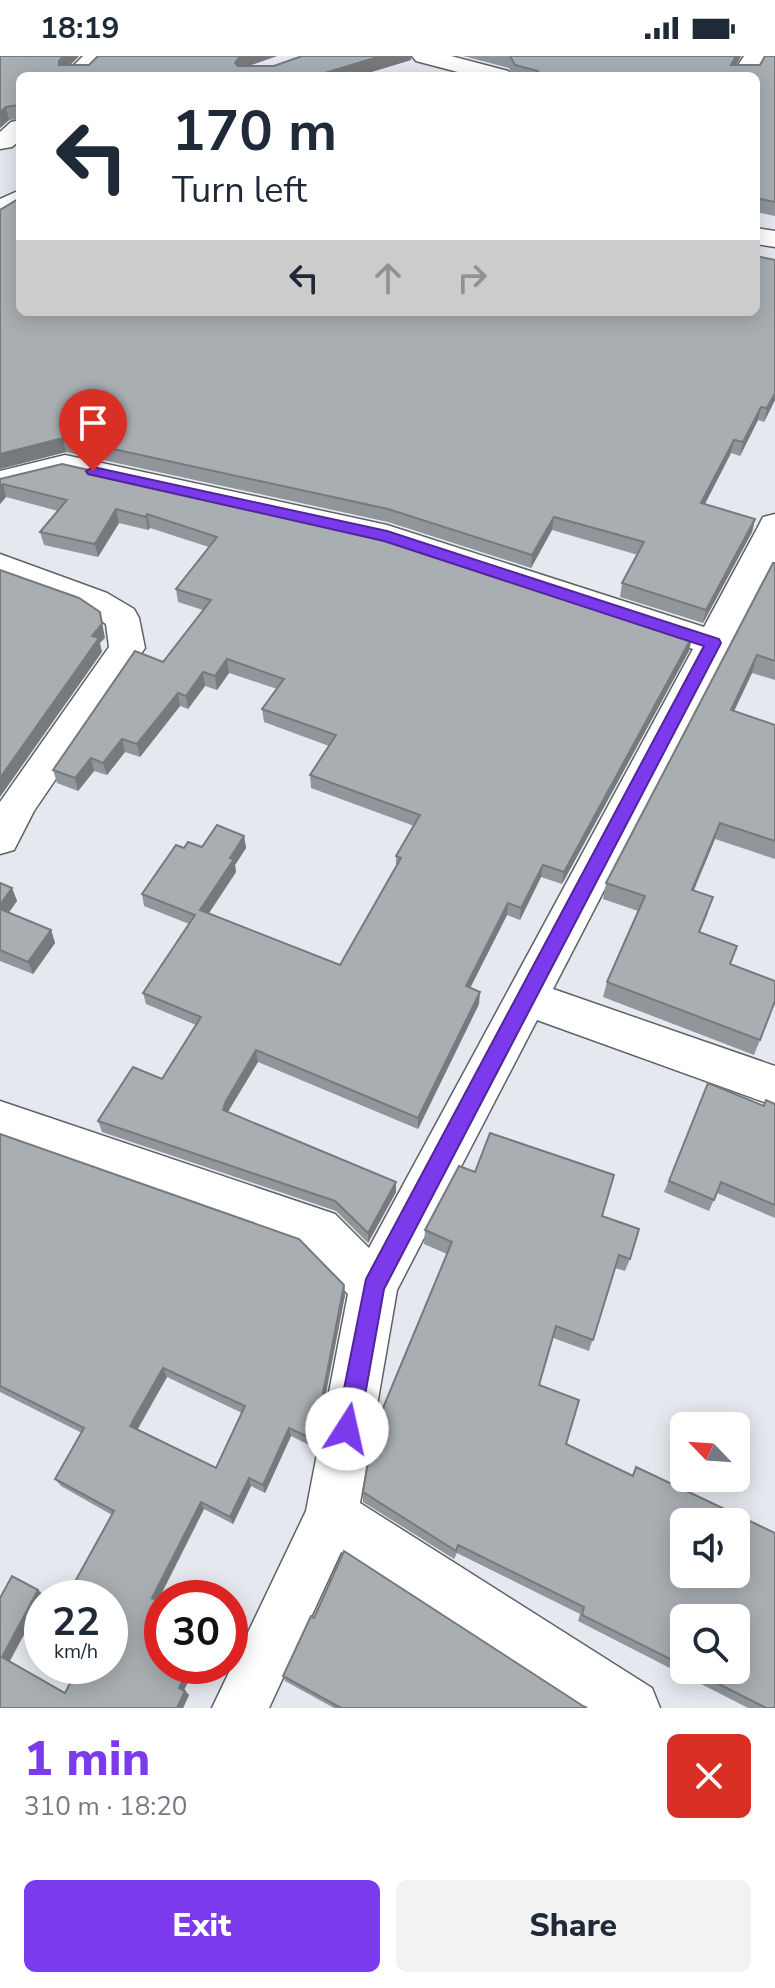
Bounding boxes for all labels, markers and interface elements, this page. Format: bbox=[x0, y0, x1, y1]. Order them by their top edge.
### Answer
text: 18:19 bbox=[40, 8, 119, 49]
text: 170 m bbox=[172, 93, 337, 170]
icon: left bbox=[40, 104, 144, 208]
text: Turn left bbox=[172, 166, 307, 215]
icon: left bbox=[282, 256, 326, 300]
icon: ahead bbox=[366, 256, 410, 300]
icon: right bbox=[450, 256, 494, 300]
pin bbox=[59, 389, 127, 471]
icon: arrive bbox=[71, 401, 115, 445]
position arrow bbox=[305, 1387, 389, 1471]
north arrow bbox=[670, 1412, 750, 1492]
map controls bbox=[670, 1412, 750, 1684]
button: sound bbox=[670, 1508, 750, 1588]
speed limit sign: 30 bbox=[144, 1580, 248, 1684]
text: 22 bbox=[52, 1595, 100, 1649]
button: search bbox=[670, 1604, 750, 1684]
text: km/h bbox=[54, 1638, 98, 1665]
text: 1 min bbox=[24, 1726, 150, 1792]
button: close bbox=[667, 1734, 751, 1818]
text: 310 m · 18:20 bbox=[24, 1789, 187, 1824]
button: Exit bbox=[24, 1880, 380, 1972]
button: Share bbox=[396, 1880, 751, 1972]

